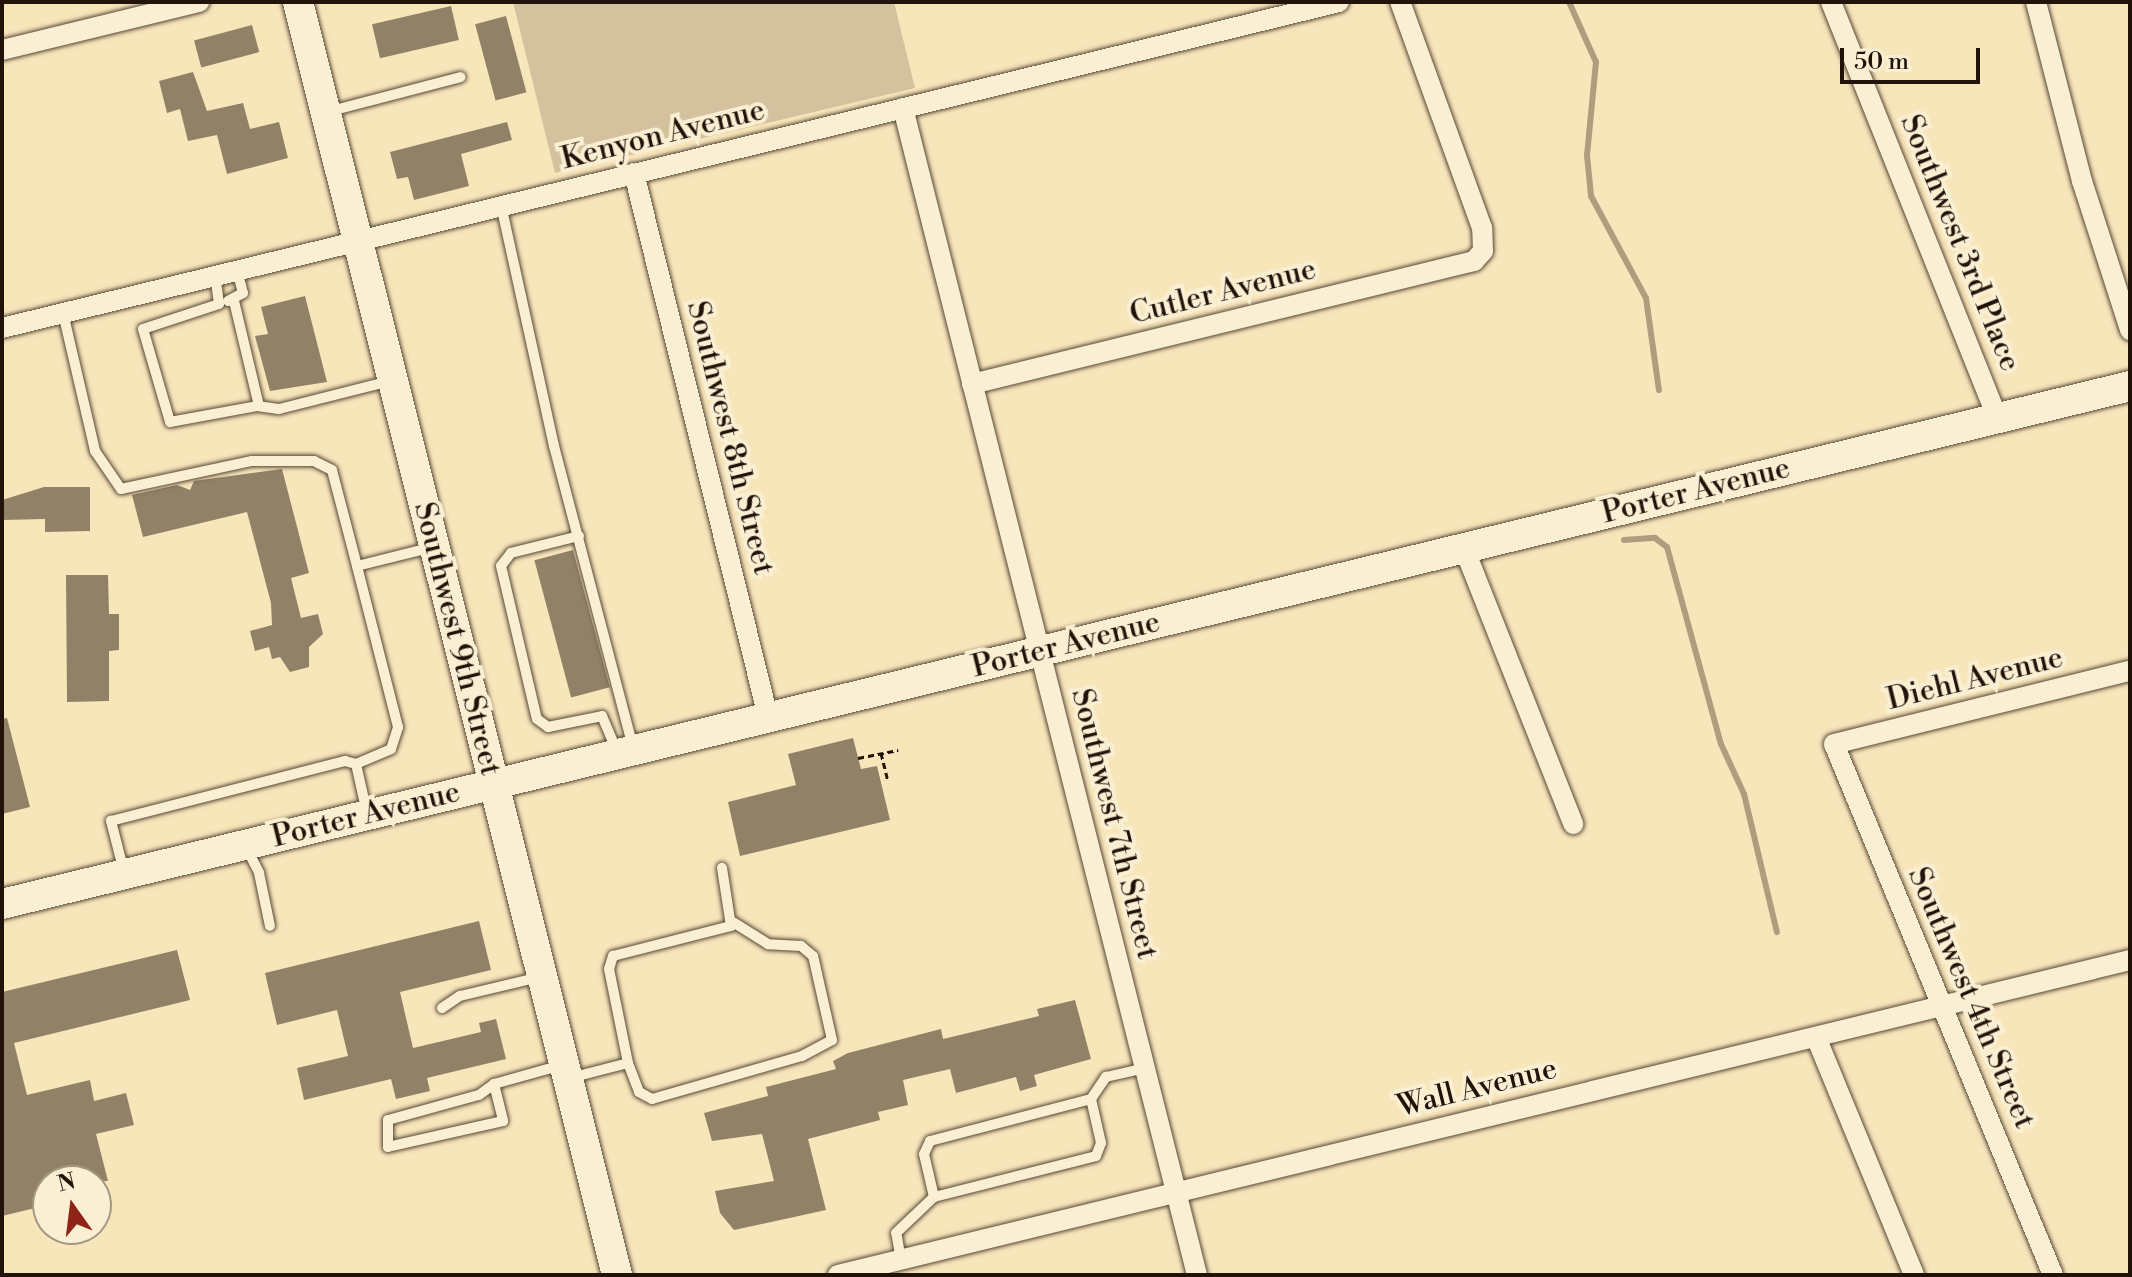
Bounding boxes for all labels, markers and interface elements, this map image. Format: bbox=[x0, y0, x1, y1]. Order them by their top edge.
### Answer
scale bar bbox=[1844, 32, 1984, 82]
text: 50 m bbox=[1854, 47, 1909, 77]
street label: Kenyon Avenue bbox=[558, 92, 768, 178]
street label: Southwest 3rd Place bbox=[1892, 110, 2028, 376]
street label: Cutler Avenue bbox=[1126, 251, 1320, 333]
street label: Southwest 8th Street bbox=[679, 298, 781, 578]
street label: Porter Avenue bbox=[1598, 450, 1794, 532]
street label: Southwest 9th Street bbox=[406, 499, 508, 779]
street label: Porter Avenue bbox=[968, 604, 1164, 686]
street label: Diehl Avenue bbox=[1883, 640, 2067, 718]
street label: Southwest 7th Street bbox=[1063, 685, 1165, 963]
street label: Porter Avenue bbox=[268, 774, 464, 856]
street label: Southwest 4th Street bbox=[1900, 862, 2042, 1134]
street label: Wall Avenue bbox=[1393, 1051, 1561, 1125]
north arrow bbox=[32, 1165, 112, 1245]
text: N bbox=[55, 1168, 78, 1198]

